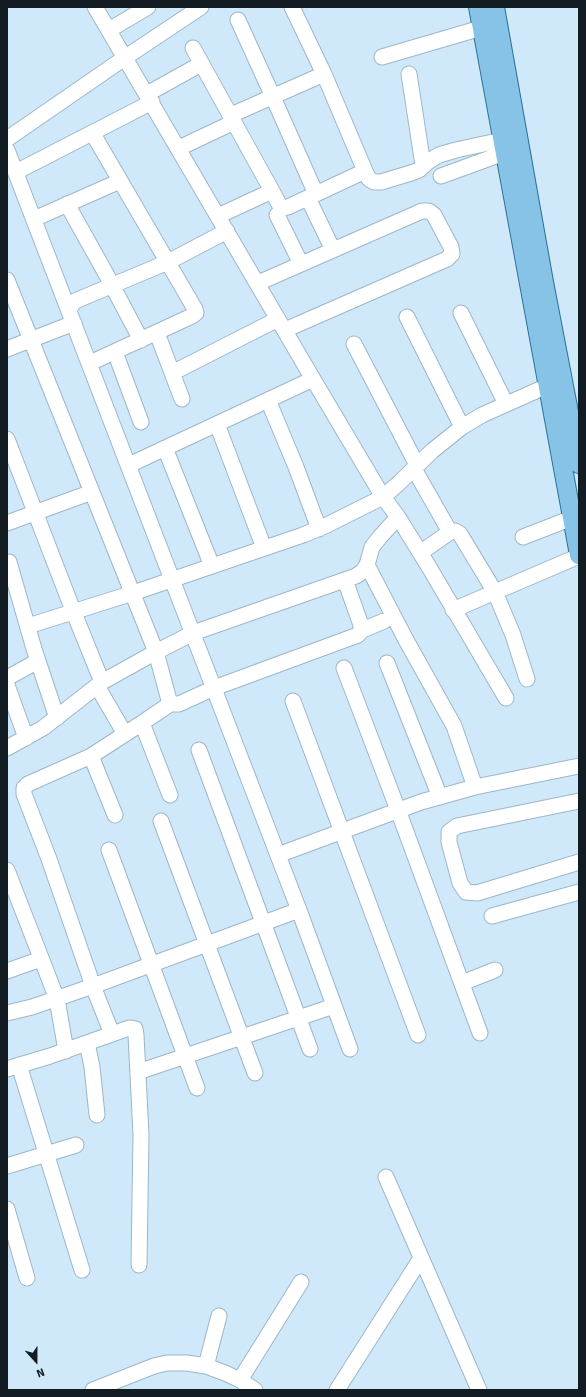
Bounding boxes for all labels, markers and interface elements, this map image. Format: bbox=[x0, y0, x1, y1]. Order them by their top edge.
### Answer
north arrow bbox=[16, 1341, 56, 1381]
text: N bbox=[35, 1365, 46, 1380]

